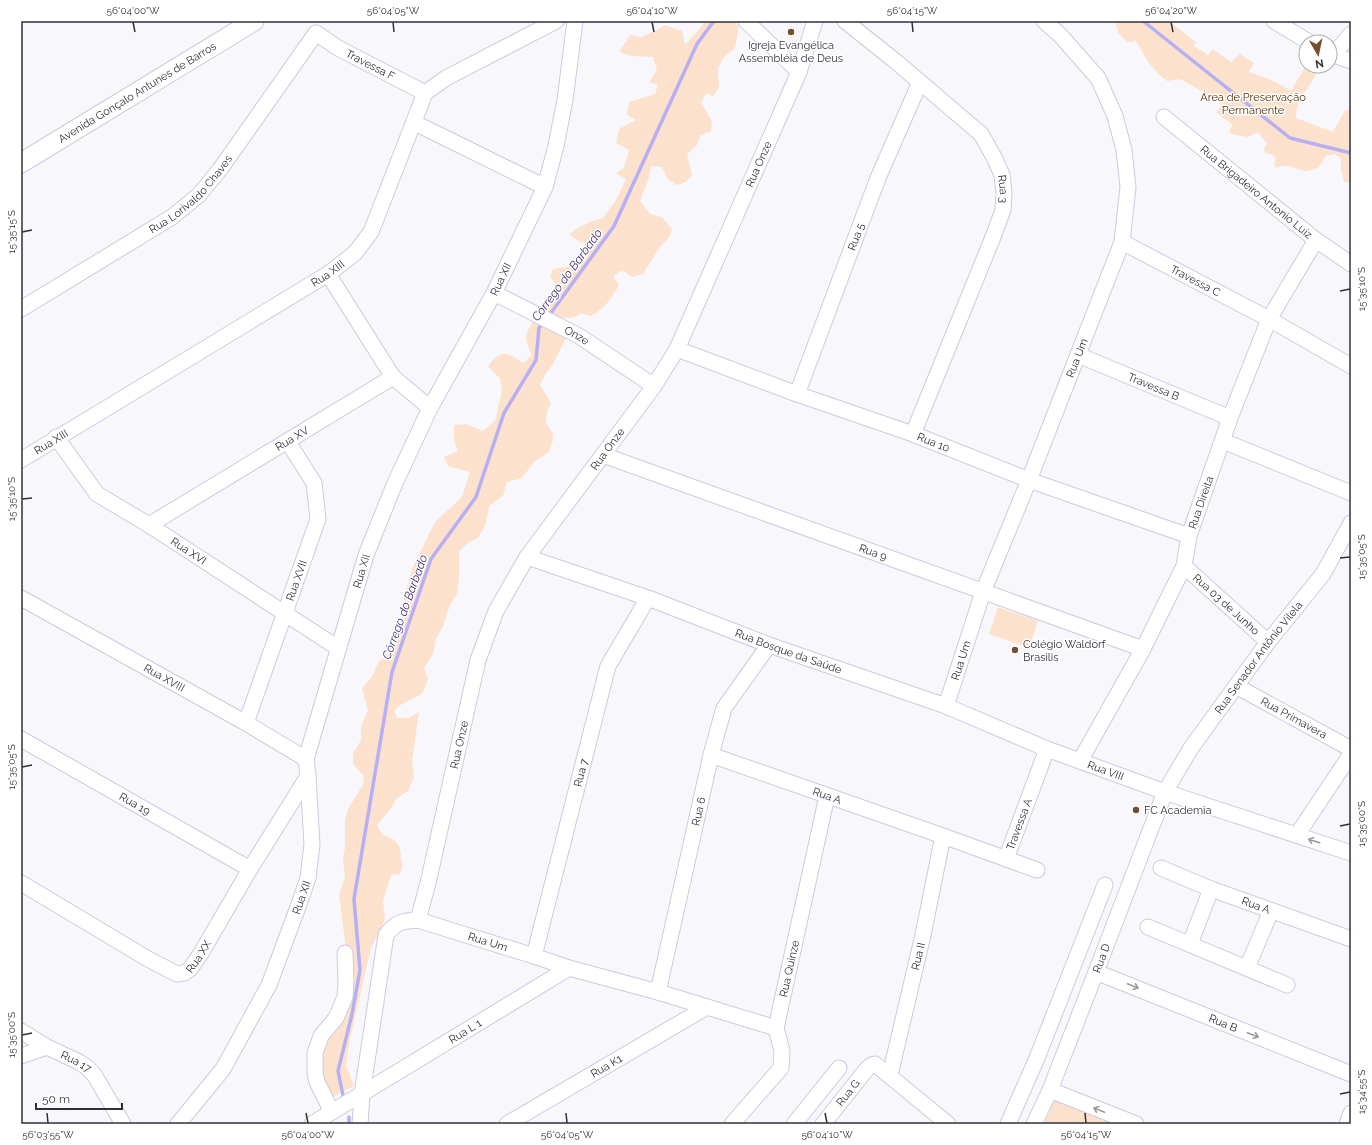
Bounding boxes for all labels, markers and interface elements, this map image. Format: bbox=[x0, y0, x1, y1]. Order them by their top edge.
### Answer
text: 56°04'00"W bbox=[107, 5, 160, 16]
text: 56°04'05"W bbox=[367, 5, 420, 16]
text: 56°04'10"W bbox=[626, 5, 678, 16]
text: 56°04'15"W bbox=[887, 5, 938, 16]
text: 56°04'20"W bbox=[1145, 5, 1198, 16]
marker: Igreja Evangélica Assembléia de Deus bbox=[786, 27, 796, 37]
north arrow bbox=[1298, 34, 1338, 74]
street label: Avenida Gonçalo Antunes de Barros bbox=[56, 39, 218, 145]
place label: Igreja Evangélica Assembléia de Deus bbox=[739, 39, 843, 65]
street label: Travessa F bbox=[344, 47, 398, 83]
text: N bbox=[1314, 56, 1325, 70]
park label: Área de Preservação Permanente bbox=[1200, 90, 1306, 117]
street label: Rua Onze bbox=[743, 139, 774, 189]
street label: Rua Brigadeiro Antonio Luiz bbox=[1198, 143, 1316, 241]
street label: Rua Lorivaldo Chaves bbox=[147, 152, 235, 236]
street label: Rua 3 bbox=[996, 174, 1011, 204]
text: 15°35'15"S bbox=[6, 210, 17, 254]
street label: Rua 5 bbox=[845, 221, 867, 252]
water label: Córrego do Barbado bbox=[529, 226, 605, 324]
street label: Rua XIII bbox=[309, 257, 347, 289]
street label: Rua XII bbox=[487, 261, 514, 298]
street label: Travessa C bbox=[1168, 262, 1223, 299]
text: 15°35'10"S bbox=[1356, 267, 1367, 311]
street label: Onze bbox=[562, 323, 592, 348]
street label: Rua Um bbox=[1063, 337, 1090, 379]
street label: Travessa B bbox=[1126, 370, 1181, 403]
street label: Rua XV bbox=[273, 423, 311, 453]
street label: Rua Onze bbox=[588, 425, 627, 472]
street label: Rua XIII bbox=[32, 427, 70, 457]
street label: Rua 10 bbox=[915, 430, 952, 455]
street label: Rua Direita bbox=[1185, 474, 1216, 531]
text: 15°35'10"S bbox=[6, 477, 17, 521]
text: 15°35'05"S bbox=[1356, 534, 1367, 580]
street label: Rua XVI bbox=[168, 535, 209, 567]
street label: Rua 9 bbox=[857, 541, 889, 563]
street label: Rua XII bbox=[350, 553, 372, 590]
water label: Córrego do Barbado bbox=[380, 553, 431, 661]
street label: Rua XVII bbox=[283, 559, 309, 603]
street label: Rua 03 de Junho bbox=[1190, 571, 1262, 638]
street label: Rua Senador Antônio Vilela bbox=[1212, 598, 1305, 716]
street label: Rua Bosque da Saúde bbox=[733, 626, 844, 676]
place label: Colégio Waldorf Brasilis bbox=[1023, 638, 1106, 664]
street label: Rua Um bbox=[948, 639, 973, 682]
marker: Colégio Waldorf Brasilis bbox=[1010, 645, 1020, 655]
street label: Rua XVIII bbox=[142, 661, 187, 694]
street label: Rua Primavera bbox=[1259, 694, 1329, 741]
street label: Rua Onze bbox=[447, 719, 471, 770]
text: 15°35'05"S bbox=[6, 744, 17, 790]
street label: Rua 7 bbox=[571, 757, 591, 788]
street label: Rua VIII bbox=[1086, 758, 1126, 783]
street label: Rua A bbox=[811, 785, 844, 807]
street label: Rua 19 bbox=[117, 790, 153, 818]
street label: Rua 6 bbox=[689, 795, 708, 827]
street label: Travessa A bbox=[1003, 796, 1035, 852]
text: 15°35'00"S bbox=[1356, 801, 1367, 847]
place label: FC Academia bbox=[1144, 804, 1211, 817]
marker: FC Academia bbox=[1131, 805, 1141, 815]
one-way arrow bbox=[1308, 837, 1321, 844]
street label: Rua XII bbox=[289, 879, 313, 916]
street label: Rua A bbox=[1240, 894, 1273, 916]
street label: Rua Um bbox=[466, 929, 509, 954]
street label: Rua XX bbox=[183, 938, 214, 975]
street label: Rua Quinze bbox=[776, 938, 802, 998]
street label: Rua II bbox=[908, 941, 928, 971]
street label: Rua D bbox=[1090, 942, 1113, 975]
one-way arrow bbox=[1126, 983, 1138, 991]
street label: Rua B bbox=[1207, 1011, 1239, 1034]
text: 15°35'00"S bbox=[6, 1012, 17, 1058]
street label: Rua L 1 bbox=[446, 1016, 484, 1046]
one-way arrow bbox=[1247, 1031, 1259, 1039]
street label: Rua 17 bbox=[59, 1048, 94, 1075]
street label: Rua K1 bbox=[588, 1052, 625, 1080]
text: 15°34'55"S bbox=[1356, 1070, 1367, 1114]
street label: Rua G bbox=[833, 1077, 863, 1109]
scale bar bbox=[36, 1085, 122, 1111]
text: 50 m bbox=[42, 1092, 70, 1106]
one-way arrow bbox=[1094, 1105, 1106, 1113]
text: 56°03'55"W bbox=[22, 1129, 74, 1140]
text: 56°04'00"W bbox=[282, 1129, 335, 1140]
text: 56°04'05"W bbox=[541, 1129, 594, 1140]
text: 56°04'10"W bbox=[801, 1129, 853, 1140]
text: 56°04'15"W bbox=[1061, 1129, 1112, 1140]

